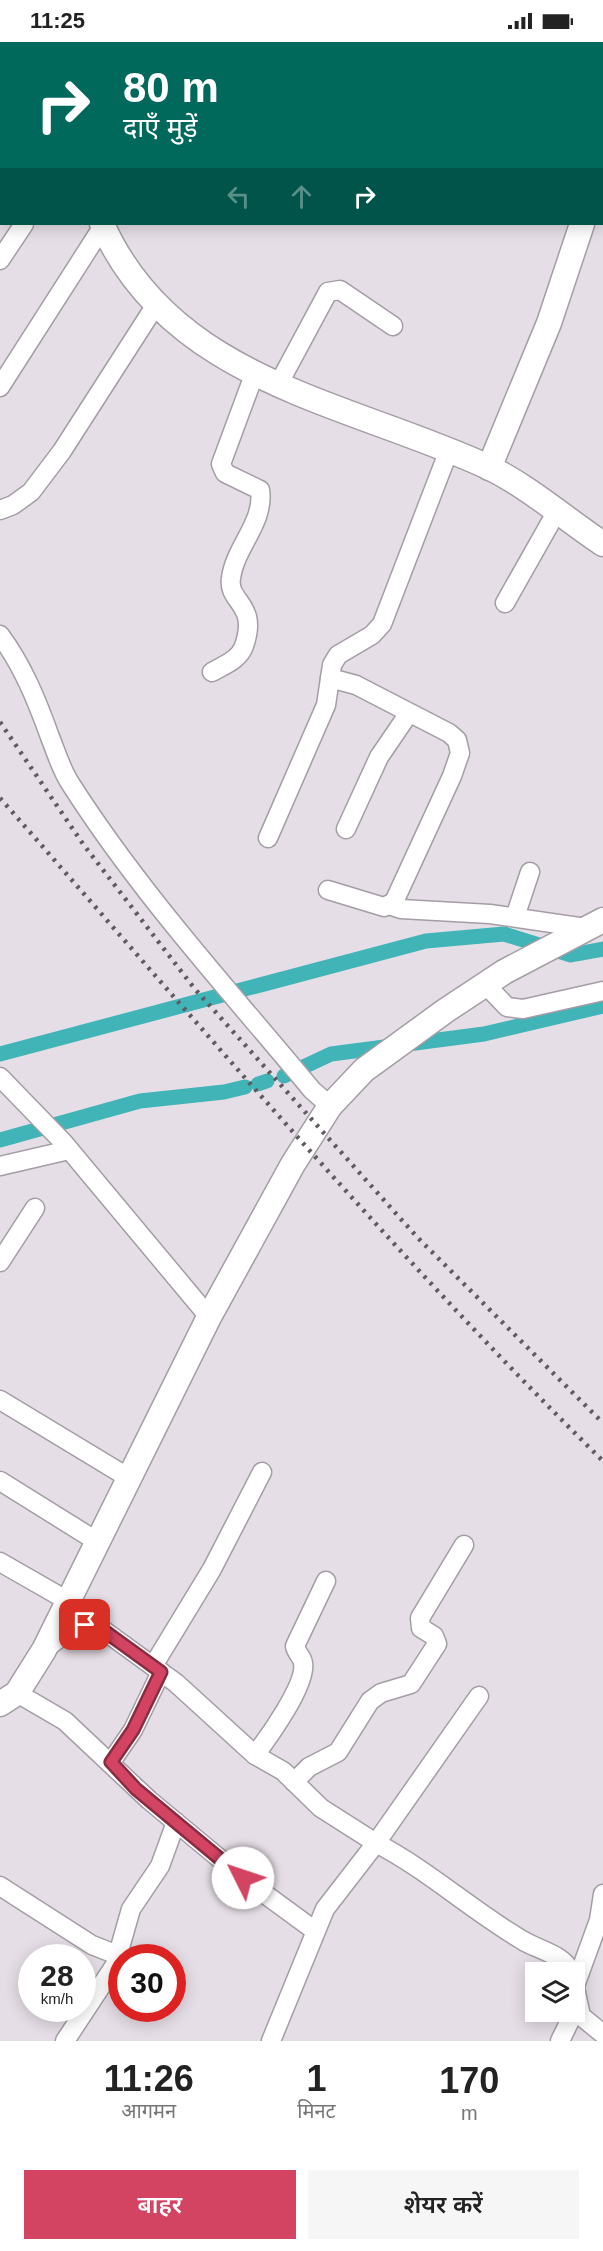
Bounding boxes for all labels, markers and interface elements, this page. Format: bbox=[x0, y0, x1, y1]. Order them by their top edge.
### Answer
text: 11:25 bbox=[30, 8, 85, 33]
text: 80 m bbox=[123, 64, 219, 111]
icon: right bbox=[24, 66, 102, 144]
text: दाएँ मुड़ें bbox=[123, 113, 197, 143]
icon: left bbox=[222, 180, 255, 213]
icon: ahead bbox=[285, 180, 318, 213]
icon: right bbox=[348, 180, 381, 213]
pin bbox=[59, 1599, 110, 1650]
icon: arrive bbox=[68, 1608, 101, 1641]
position arrow bbox=[211, 1846, 275, 1910]
speed limit sign: 30 bbox=[108, 1944, 186, 2022]
text: 28 bbox=[40, 1959, 74, 1992]
map controls bbox=[525, 1962, 585, 2022]
button: layers bbox=[525, 1962, 585, 2022]
text: km/h bbox=[41, 1990, 73, 2007]
text: 11:26 bbox=[104, 2058, 194, 2099]
text: 1 bbox=[306, 2058, 327, 2099]
text: 170 bbox=[439, 2060, 499, 2101]
text: आगमन bbox=[121, 2100, 176, 2122]
text: मिनट bbox=[297, 2100, 336, 2122]
text: m bbox=[461, 2102, 478, 2124]
button: बाहर bbox=[24, 2170, 296, 2239]
button: शेयर करें bbox=[308, 2170, 579, 2239]

